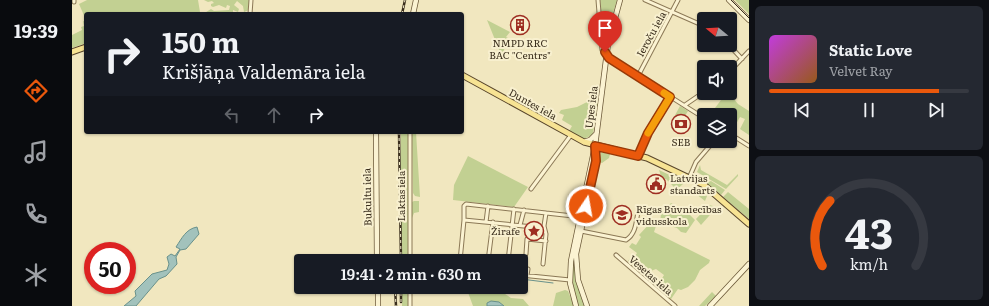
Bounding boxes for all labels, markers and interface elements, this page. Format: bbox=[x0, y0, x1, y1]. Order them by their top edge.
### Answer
street label: Ieroču iela bbox=[632, 8, 670, 59]
pin bbox=[588, 11, 622, 52]
north arrow bbox=[697, 12, 737, 52]
map controls bbox=[697, 12, 737, 148]
building icon: NMPD RRC BAC "Centrs" bbox=[509, 14, 531, 36]
text: 19:39 bbox=[14, 17, 58, 44]
icon: arrive bbox=[594, 17, 616, 39]
text: 150 m bbox=[162, 20, 240, 62]
icon: right bbox=[96, 28, 148, 80]
place label: NMPD RRC BAC "Centrs" bbox=[489, 35, 551, 62]
text: Static Love bbox=[829, 38, 912, 61]
text: Krišjāņa Valdemāra iela bbox=[162, 58, 365, 85]
button: sound bbox=[697, 60, 737, 100]
text: Velvet Ray bbox=[829, 61, 893, 80]
icon: directions bbox=[22, 77, 50, 105]
street label: Duntes iela bbox=[506, 84, 561, 123]
street label: Upes iela bbox=[580, 84, 601, 129]
icon: previous bbox=[791, 99, 813, 121]
icon: pause bbox=[858, 99, 880, 121]
icon: next bbox=[925, 99, 947, 121]
icon: left bbox=[221, 104, 243, 126]
icon: ahead bbox=[263, 104, 285, 126]
icon: right bbox=[305, 104, 327, 126]
button: layers bbox=[697, 108, 737, 148]
bank icon: SEB bbox=[670, 113, 692, 135]
place label: SEB bbox=[672, 134, 691, 149]
icon: music bbox=[22, 138, 50, 166]
street label: Bukultu iela bbox=[358, 167, 375, 226]
street label: Laktas iela bbox=[393, 170, 408, 221]
place label: Latvijas standarts bbox=[670, 170, 715, 197]
public building icon: Latvijas standarts bbox=[645, 173, 667, 195]
position arrow bbox=[565, 185, 607, 227]
icon: phone bbox=[22, 200, 50, 228]
text: 43 bbox=[845, 200, 893, 262]
place label: Rīgas Būvniecības vidusskola bbox=[636, 201, 722, 228]
school or university icon: Rīgas Būvniecības vidusskola bbox=[611, 204, 633, 226]
place icon: Žirafe bbox=[523, 220, 545, 242]
place label: Žirafe bbox=[491, 223, 520, 238]
speed limit sign: 50 bbox=[84, 242, 136, 294]
street label: Vesetas iela bbox=[626, 251, 677, 298]
text: km/h bbox=[850, 253, 889, 274]
icon: climate bbox=[22, 261, 50, 289]
text: 19:41 · 2 min · 630 m bbox=[341, 262, 481, 285]

